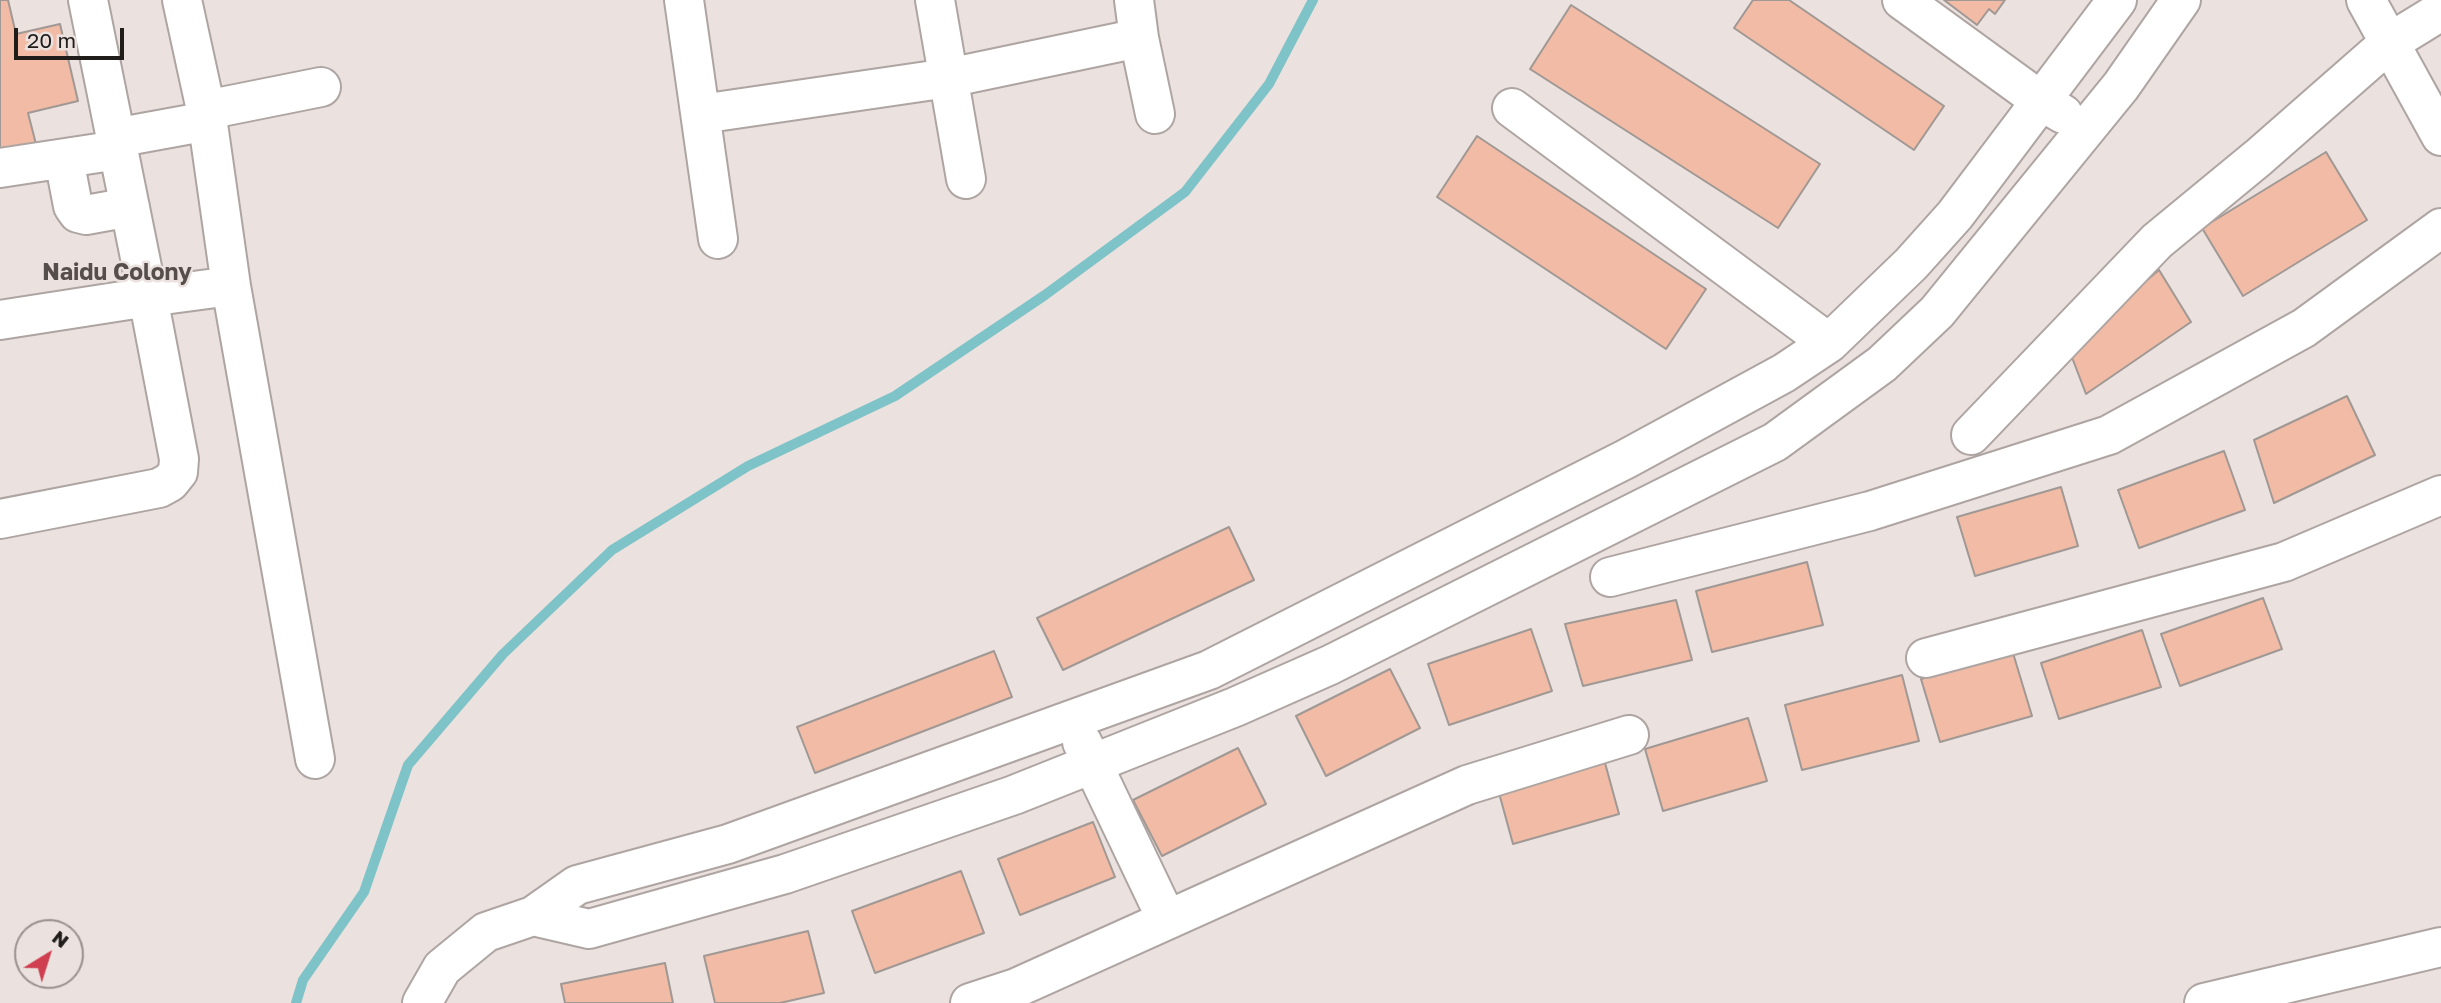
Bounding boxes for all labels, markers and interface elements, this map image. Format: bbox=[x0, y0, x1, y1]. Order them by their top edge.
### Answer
scale bar bbox=[18, 14, 128, 58]
text: 20 m bbox=[27, 27, 76, 53]
district label: Naidu Colony bbox=[42, 259, 192, 287]
north arrow bbox=[14, 919, 84, 989]
text: N bbox=[48, 925, 74, 952]

